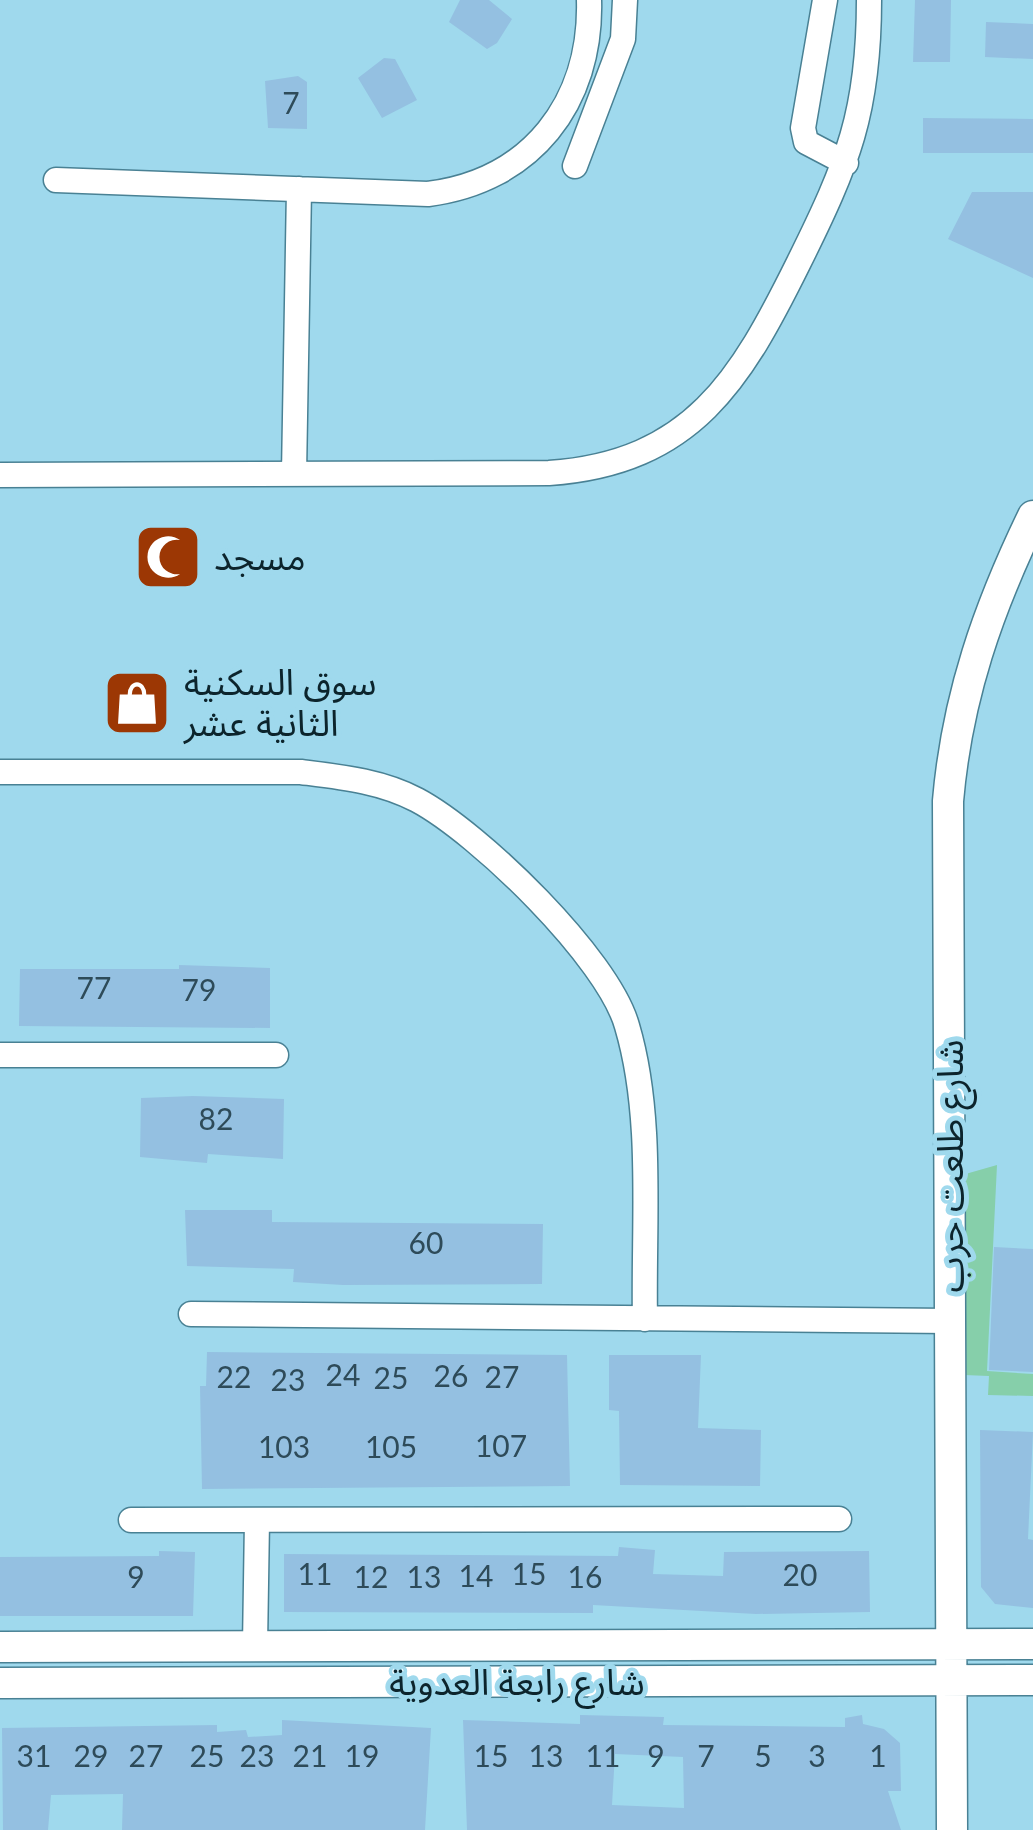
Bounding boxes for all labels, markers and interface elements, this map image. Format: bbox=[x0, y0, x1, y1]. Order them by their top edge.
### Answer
house number: 7 bbox=[282, 84, 300, 120]
mosque icon: مسجد bbox=[133, 522, 203, 592]
place label: مسجد bbox=[214, 534, 306, 578]
place label: سوق السكنية الثانية عشر bbox=[183, 659, 376, 745]
shop icon: سوق السكنية الثانية عشر bbox=[102, 668, 172, 738]
house number: 77 bbox=[77, 969, 111, 1005]
house number: 79 bbox=[182, 971, 216, 1007]
street label: شارع طلعت حرب bbox=[927, 1039, 977, 1293]
house number: 82 bbox=[199, 1100, 233, 1136]
house number: 60 bbox=[409, 1224, 443, 1260]
house number: 24 bbox=[326, 1356, 360, 1392]
house number: 26 bbox=[434, 1357, 468, 1393]
house number: 22 bbox=[217, 1358, 251, 1394]
house number: 27 bbox=[485, 1358, 519, 1394]
house number: 25 bbox=[374, 1359, 408, 1395]
house number: 23 bbox=[271, 1361, 305, 1397]
house number: 107 bbox=[475, 1427, 527, 1463]
house number: 103 bbox=[258, 1428, 310, 1464]
house number: 105 bbox=[365, 1428, 417, 1464]
house number: 11 bbox=[298, 1555, 332, 1591]
house number: 15 bbox=[512, 1555, 546, 1591]
house number: 20 bbox=[783, 1556, 817, 1592]
house number: 14 bbox=[459, 1557, 493, 1593]
house number: 9 bbox=[127, 1558, 145, 1594]
house number: 12 bbox=[354, 1558, 388, 1594]
house number: 13 bbox=[407, 1558, 441, 1594]
house number: 16 bbox=[568, 1558, 602, 1594]
street label: شارع رابعة العدوية bbox=[389, 1659, 645, 1709]
house number: 31 bbox=[17, 1737, 51, 1773]
house number: 29 bbox=[74, 1737, 108, 1773]
house number: 27 bbox=[129, 1737, 163, 1773]
house number: 25 bbox=[190, 1737, 224, 1773]
house number: 23 bbox=[240, 1737, 274, 1773]
house number: 21 bbox=[293, 1737, 327, 1773]
house number: 19 bbox=[345, 1737, 379, 1773]
house number: 15 bbox=[474, 1737, 508, 1773]
house number: 13 bbox=[529, 1737, 563, 1773]
house number: 11 bbox=[586, 1737, 620, 1773]
house number: 9 bbox=[647, 1737, 665, 1773]
house number: 7 bbox=[697, 1737, 715, 1773]
house number: 5 bbox=[754, 1737, 772, 1773]
house number: 3 bbox=[808, 1737, 826, 1773]
house number: 1 bbox=[869, 1737, 887, 1773]

